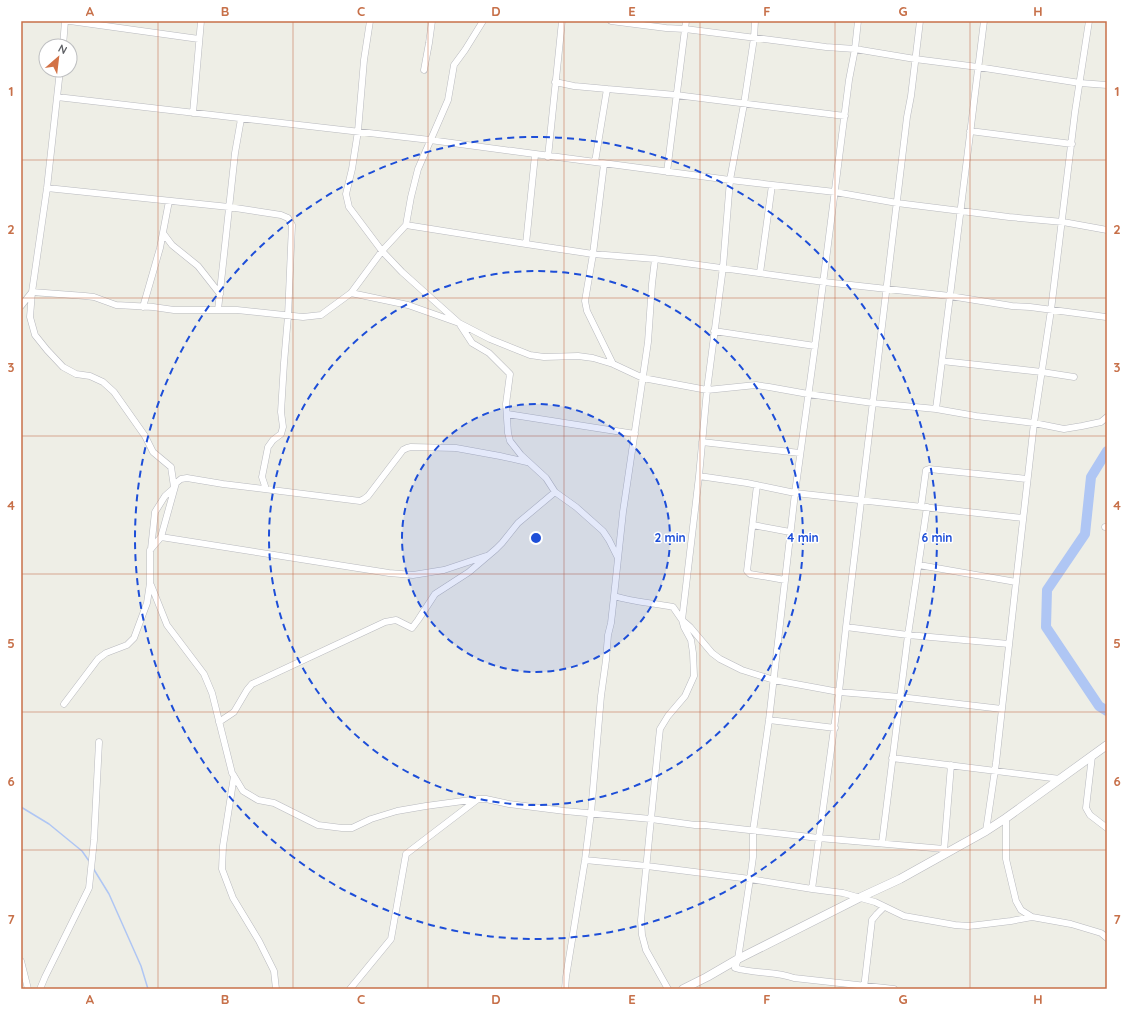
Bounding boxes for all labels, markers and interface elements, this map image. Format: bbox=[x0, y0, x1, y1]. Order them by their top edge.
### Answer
text: A bbox=[86, 3, 95, 19]
text: B bbox=[221, 3, 229, 19]
text: C bbox=[357, 3, 365, 19]
text: D bbox=[491, 3, 501, 19]
text: E bbox=[628, 3, 636, 19]
text: F bbox=[763, 3, 771, 19]
text: G bbox=[898, 3, 908, 19]
text: H bbox=[1033, 3, 1043, 19]
north arrow bbox=[38, 38, 78, 78]
text: N bbox=[56, 41, 70, 57]
text: 1 bbox=[8, 83, 14, 99]
text: 1 bbox=[1114, 83, 1120, 99]
text: 2 bbox=[7, 221, 15, 237]
text: 2 bbox=[1113, 221, 1121, 237]
text: 3 bbox=[8, 359, 15, 375]
text: 3 bbox=[1114, 359, 1121, 375]
text: 4 bbox=[7, 497, 15, 513]
text: 4 bbox=[1113, 497, 1121, 513]
text: 2 min bbox=[654, 530, 686, 545]
text: 4 min bbox=[787, 530, 819, 545]
text: 6 min bbox=[921, 530, 953, 545]
centre of rings bbox=[529, 531, 543, 545]
text: 5 bbox=[7, 635, 15, 651]
text: 5 bbox=[1113, 635, 1121, 651]
text: 6 bbox=[7, 773, 15, 789]
text: 6 bbox=[1113, 773, 1121, 789]
text: 7 bbox=[7, 911, 15, 927]
text: 7 bbox=[1113, 911, 1121, 927]
text: A bbox=[86, 991, 95, 1007]
text: B bbox=[221, 991, 229, 1007]
text: C bbox=[357, 991, 365, 1007]
text: D bbox=[491, 991, 501, 1007]
text: E bbox=[628, 991, 636, 1007]
text: F bbox=[763, 991, 771, 1007]
text: G bbox=[898, 991, 908, 1007]
text: H bbox=[1033, 991, 1043, 1007]

